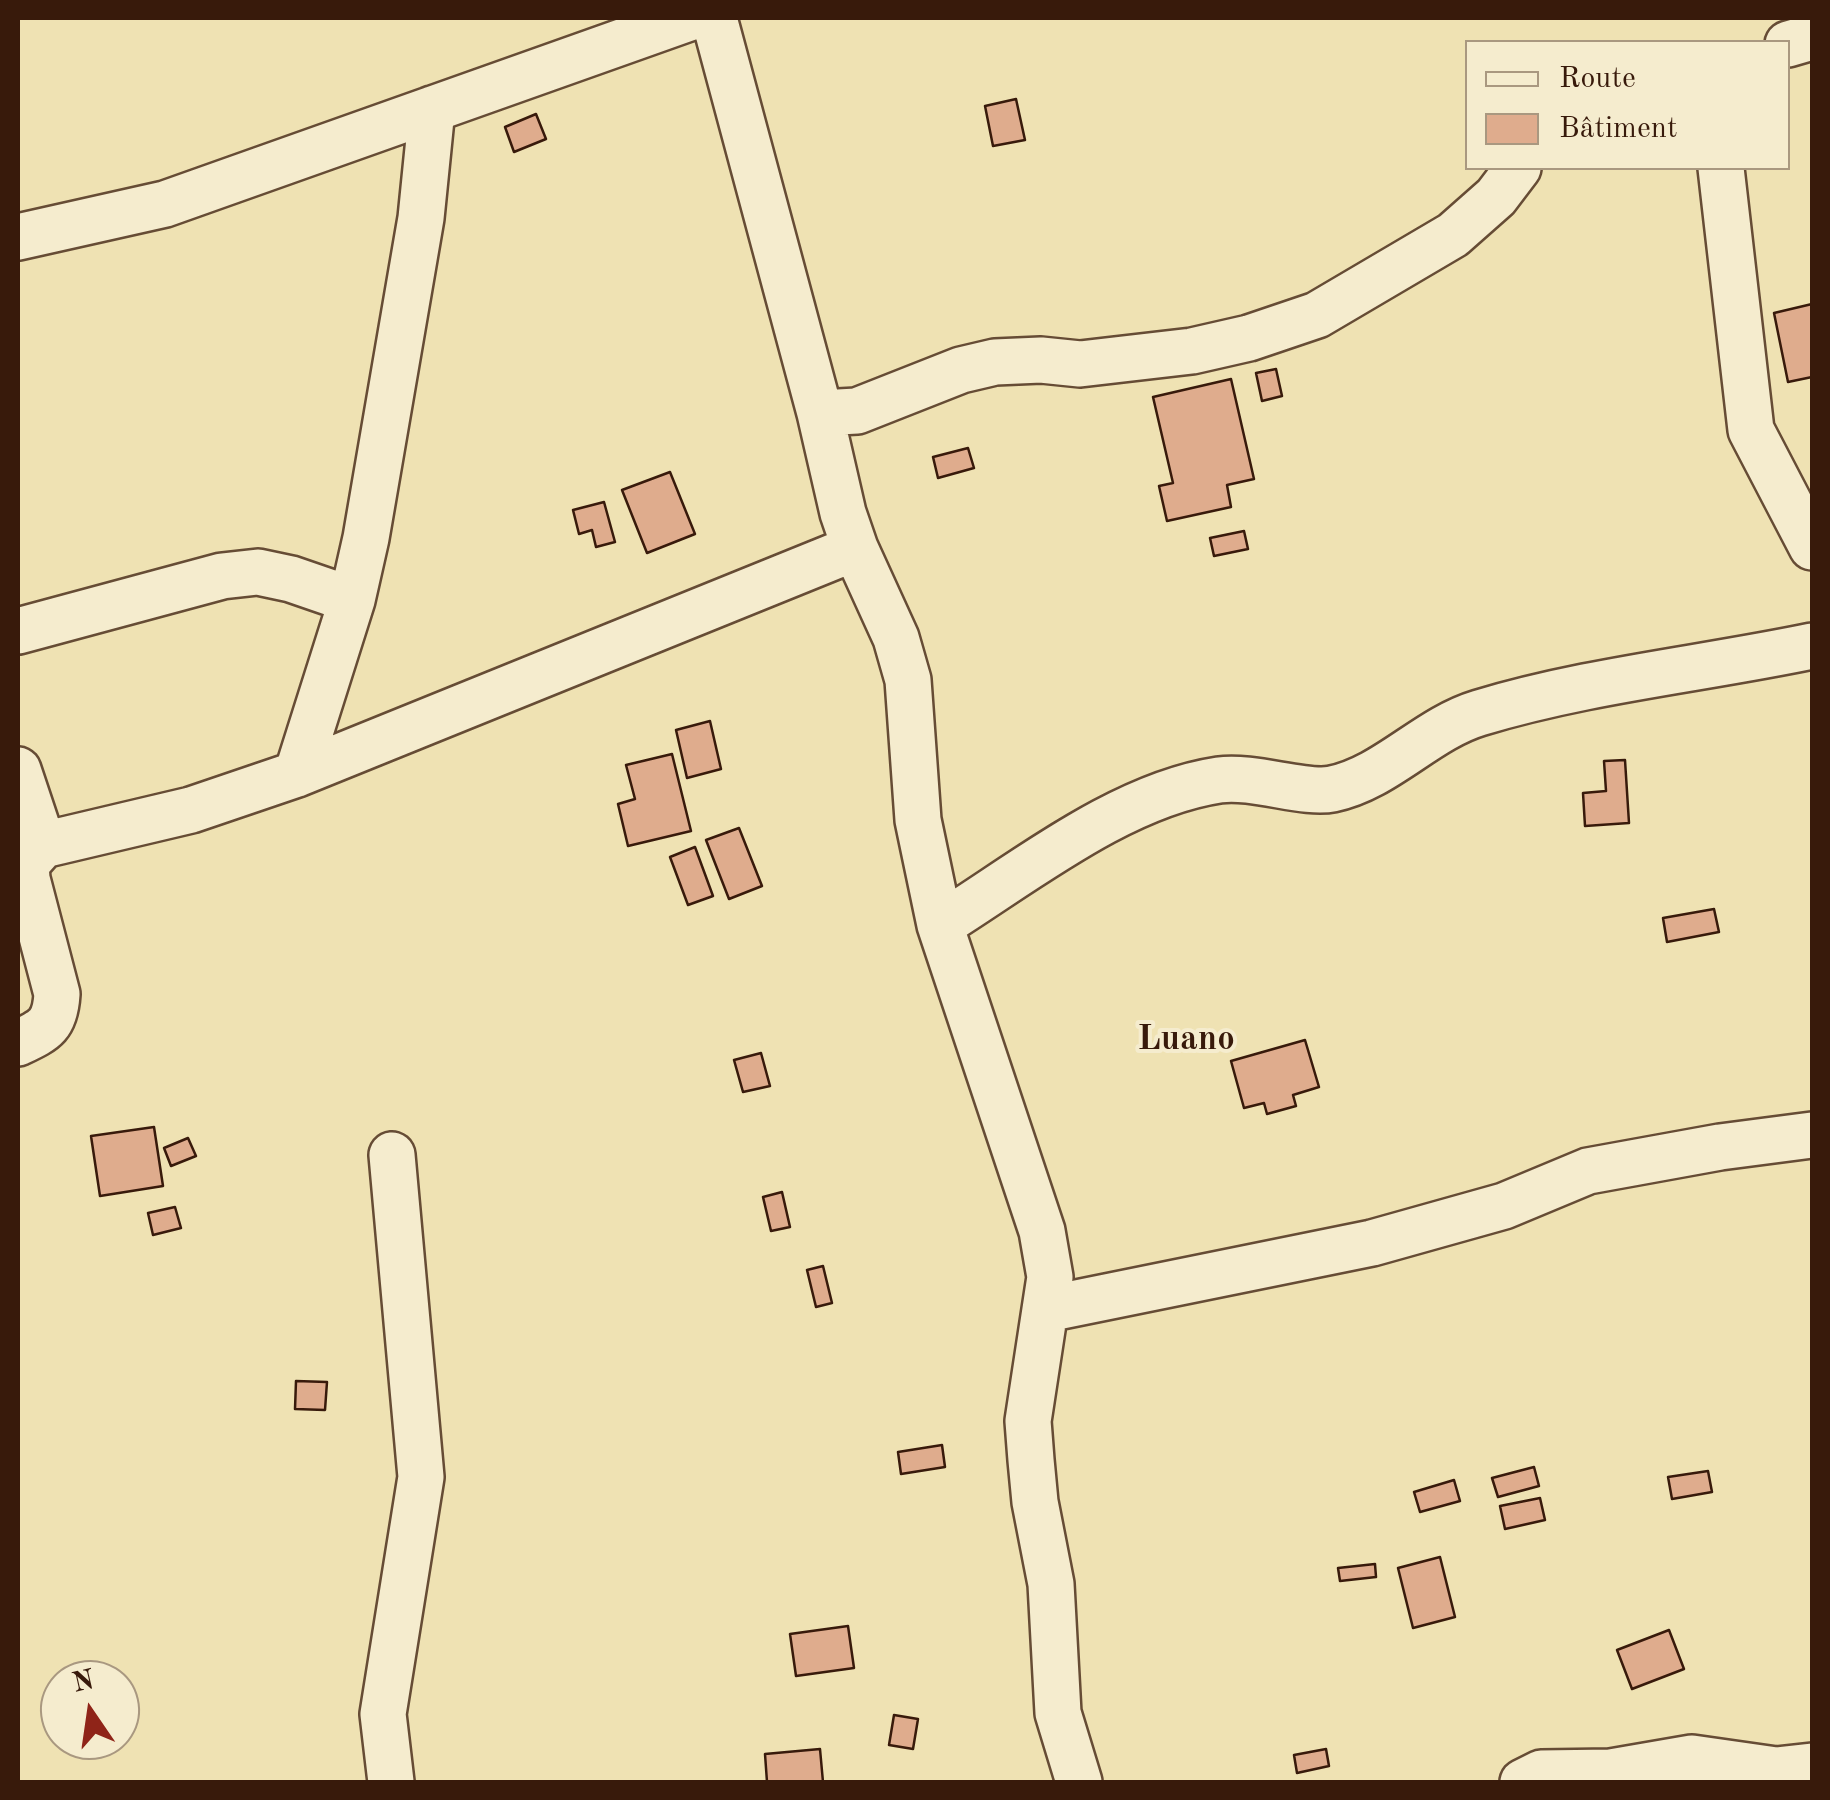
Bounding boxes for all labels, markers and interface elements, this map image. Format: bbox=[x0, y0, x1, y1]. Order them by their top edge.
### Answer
legend bbox=[1465, 40, 1790, 170]
text: Route bbox=[1559, 64, 1636, 94]
text: Bâtiment bbox=[1559, 114, 1677, 144]
district label: Luano bbox=[1137, 1019, 1235, 1061]
north arrow bbox=[40, 1660, 140, 1760]
text: N bbox=[70, 1667, 97, 1699]

